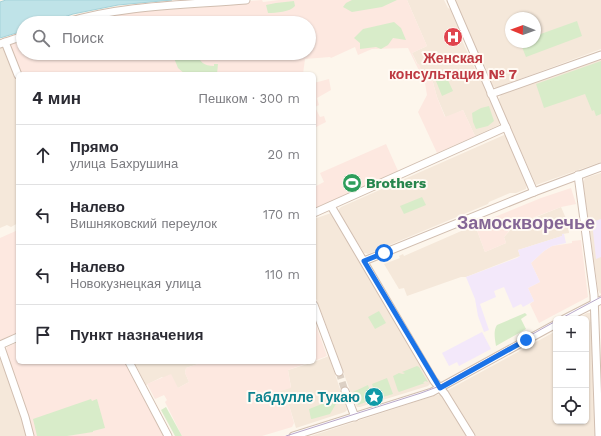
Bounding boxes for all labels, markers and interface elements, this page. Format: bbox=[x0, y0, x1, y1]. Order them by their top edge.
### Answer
north arrow bbox=[505, 12, 541, 48]
search box bbox=[16, 16, 316, 60]
hospital icon: Женская консультация № 7 bbox=[442, 26, 464, 48]
icon: search bbox=[30, 27, 52, 49]
text: Поиск bbox=[62, 29, 104, 47]
place label: Женская консультация № 7 bbox=[389, 50, 517, 82]
text: 4 мин bbox=[32, 88, 81, 108]
text: Пешком · 300 m bbox=[199, 91, 300, 106]
text: Прямо bbox=[70, 138, 119, 156]
icon: ahead bbox=[32, 144, 54, 166]
text: 20 m bbox=[268, 147, 300, 162]
text: улица Бахрушина bbox=[70, 156, 178, 171]
sports icon: Brothers bbox=[341, 172, 363, 194]
place label: Brothers bbox=[366, 175, 427, 191]
text: Налево bbox=[70, 198, 125, 216]
icon: left bbox=[32, 204, 54, 226]
text: 170 m bbox=[263, 207, 300, 222]
district label: Замоскворечье bbox=[457, 212, 595, 233]
text: Вишняковский переулок bbox=[70, 216, 217, 231]
route start bbox=[375, 244, 393, 262]
text: Налево bbox=[70, 258, 125, 276]
icon: left bbox=[32, 264, 54, 286]
text: 110 m bbox=[265, 267, 300, 282]
text: Новокузнецкая улица bbox=[70, 276, 201, 291]
map controls bbox=[553, 316, 589, 424]
button: + bbox=[553, 316, 589, 352]
icon: arrive bbox=[32, 324, 54, 346]
text: Пункт назначения bbox=[70, 326, 203, 344]
route end bbox=[517, 331, 535, 349]
button: − bbox=[553, 352, 589, 388]
place icon: Габдулле Тукаю bbox=[363, 386, 385, 408]
button: locate bbox=[553, 388, 589, 424]
place label: Габдулле Тукаю bbox=[248, 389, 360, 405]

